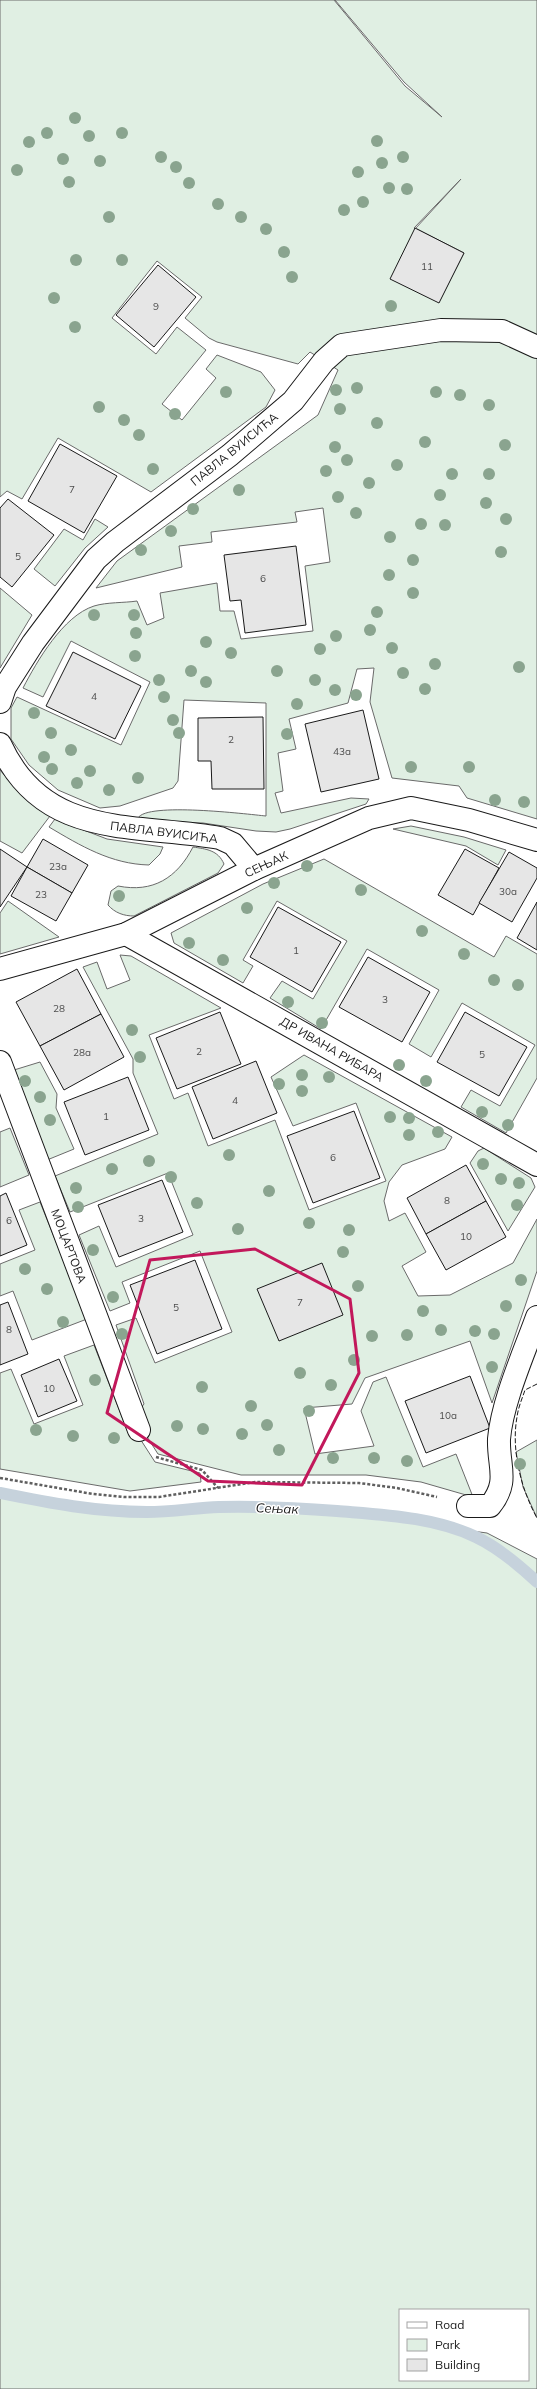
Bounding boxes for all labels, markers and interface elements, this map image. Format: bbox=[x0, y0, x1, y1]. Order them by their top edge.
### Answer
house number: 11 bbox=[421, 260, 433, 273]
house number: 9 bbox=[153, 300, 159, 313]
street label: ПАВЛА ВУИСИЋА bbox=[187, 409, 281, 489]
house number: 7 bbox=[69, 483, 75, 496]
house number: 5 bbox=[15, 550, 21, 563]
house number: 6 bbox=[260, 572, 266, 585]
house number: 4 bbox=[91, 690, 97, 703]
house number: 2 bbox=[228, 733, 234, 746]
house number: 43a bbox=[333, 745, 351, 758]
street label: ПАВЛА ВУИСИЋА bbox=[109, 818, 219, 846]
street label: СЕЊАК bbox=[242, 847, 290, 881]
house number: 23a bbox=[49, 860, 67, 873]
house number: 30a bbox=[499, 885, 517, 898]
house number: 23 bbox=[35, 888, 47, 901]
house number: 1 bbox=[293, 944, 299, 957]
house number: 3 bbox=[382, 993, 388, 1006]
house number: 28 bbox=[53, 1002, 65, 1015]
street label: ДР ИВАНА РИБАРА bbox=[278, 1013, 387, 1085]
house number: 2 bbox=[196, 1045, 202, 1058]
house number: 28a bbox=[73, 1046, 91, 1059]
house number: 5 bbox=[479, 1048, 485, 1061]
house number: 4 bbox=[232, 1094, 238, 1107]
house number: 1 bbox=[103, 1110, 109, 1123]
house number: 6 bbox=[330, 1151, 336, 1164]
house number: 8 bbox=[444, 1194, 450, 1207]
street label: МОЦАРТОВА bbox=[48, 1207, 90, 1285]
house number: 3 bbox=[138, 1212, 144, 1225]
house number: 6 bbox=[6, 1214, 12, 1227]
house number: 10 bbox=[460, 1230, 472, 1243]
house number: 7 bbox=[297, 1296, 303, 1309]
house number: 5 bbox=[173, 1301, 179, 1314]
house number: 8 bbox=[6, 1323, 12, 1336]
house number: 10 bbox=[43, 1382, 55, 1395]
house number: 10a bbox=[439, 1409, 457, 1422]
water label: Сењак bbox=[255, 1499, 300, 1517]
legend bbox=[399, 2309, 529, 2381]
text: Road bbox=[435, 2317, 464, 2332]
text: Park bbox=[435, 2337, 461, 2352]
text: Building bbox=[435, 2357, 480, 2372]

